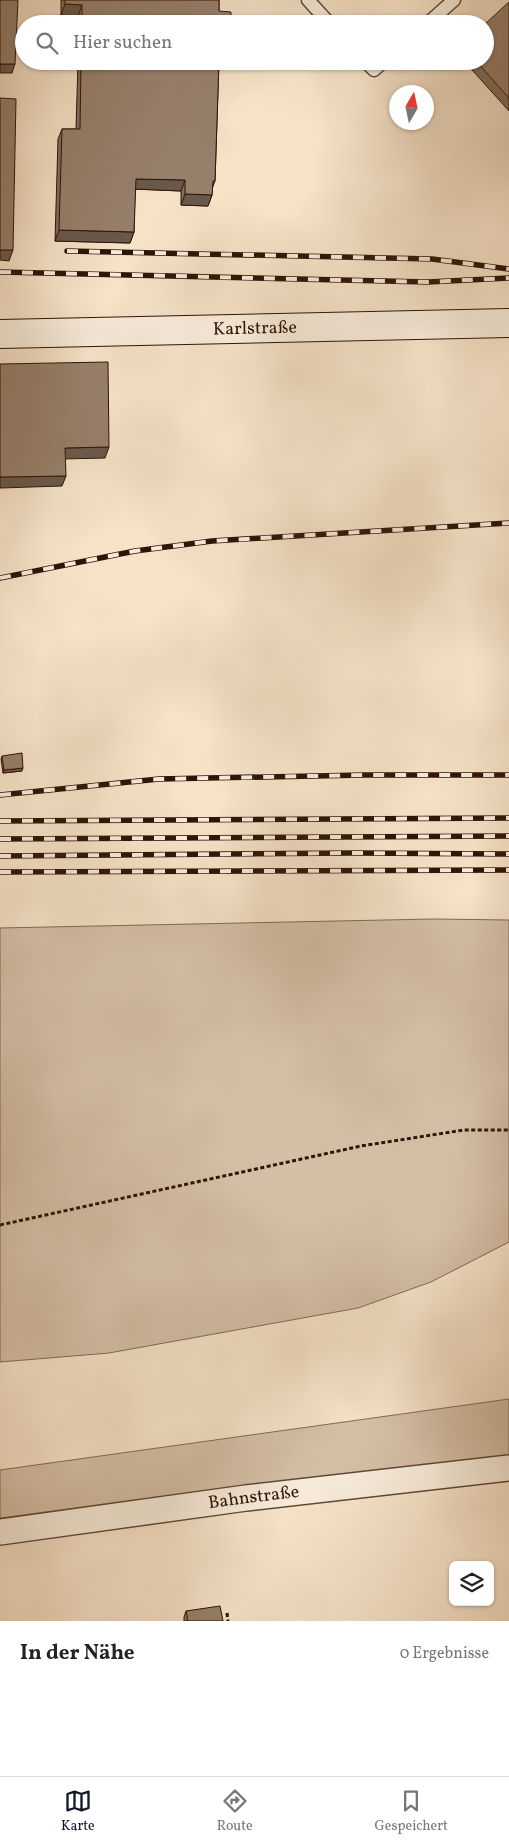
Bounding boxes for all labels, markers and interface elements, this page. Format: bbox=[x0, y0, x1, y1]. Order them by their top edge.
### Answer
search box bbox=[15, 15, 494, 70]
icon: search bbox=[33, 29, 61, 57]
text: Hier suchen bbox=[73, 30, 172, 56]
north arrow bbox=[389, 85, 434, 130]
street label: Karlstraße bbox=[213, 315, 297, 342]
street label: Bahnstraße bbox=[207, 1480, 301, 1516]
map controls bbox=[449, 1561, 494, 1606]
button: layers bbox=[449, 1561, 494, 1606]
text: In der Nähe bbox=[20, 1639, 135, 1668]
text: 0 Ergebnisse bbox=[400, 1643, 489, 1665]
tab: Karte bbox=[61, 1787, 95, 1836]
tab: Route bbox=[217, 1787, 253, 1836]
tab: Gespeichert bbox=[375, 1787, 448, 1836]

